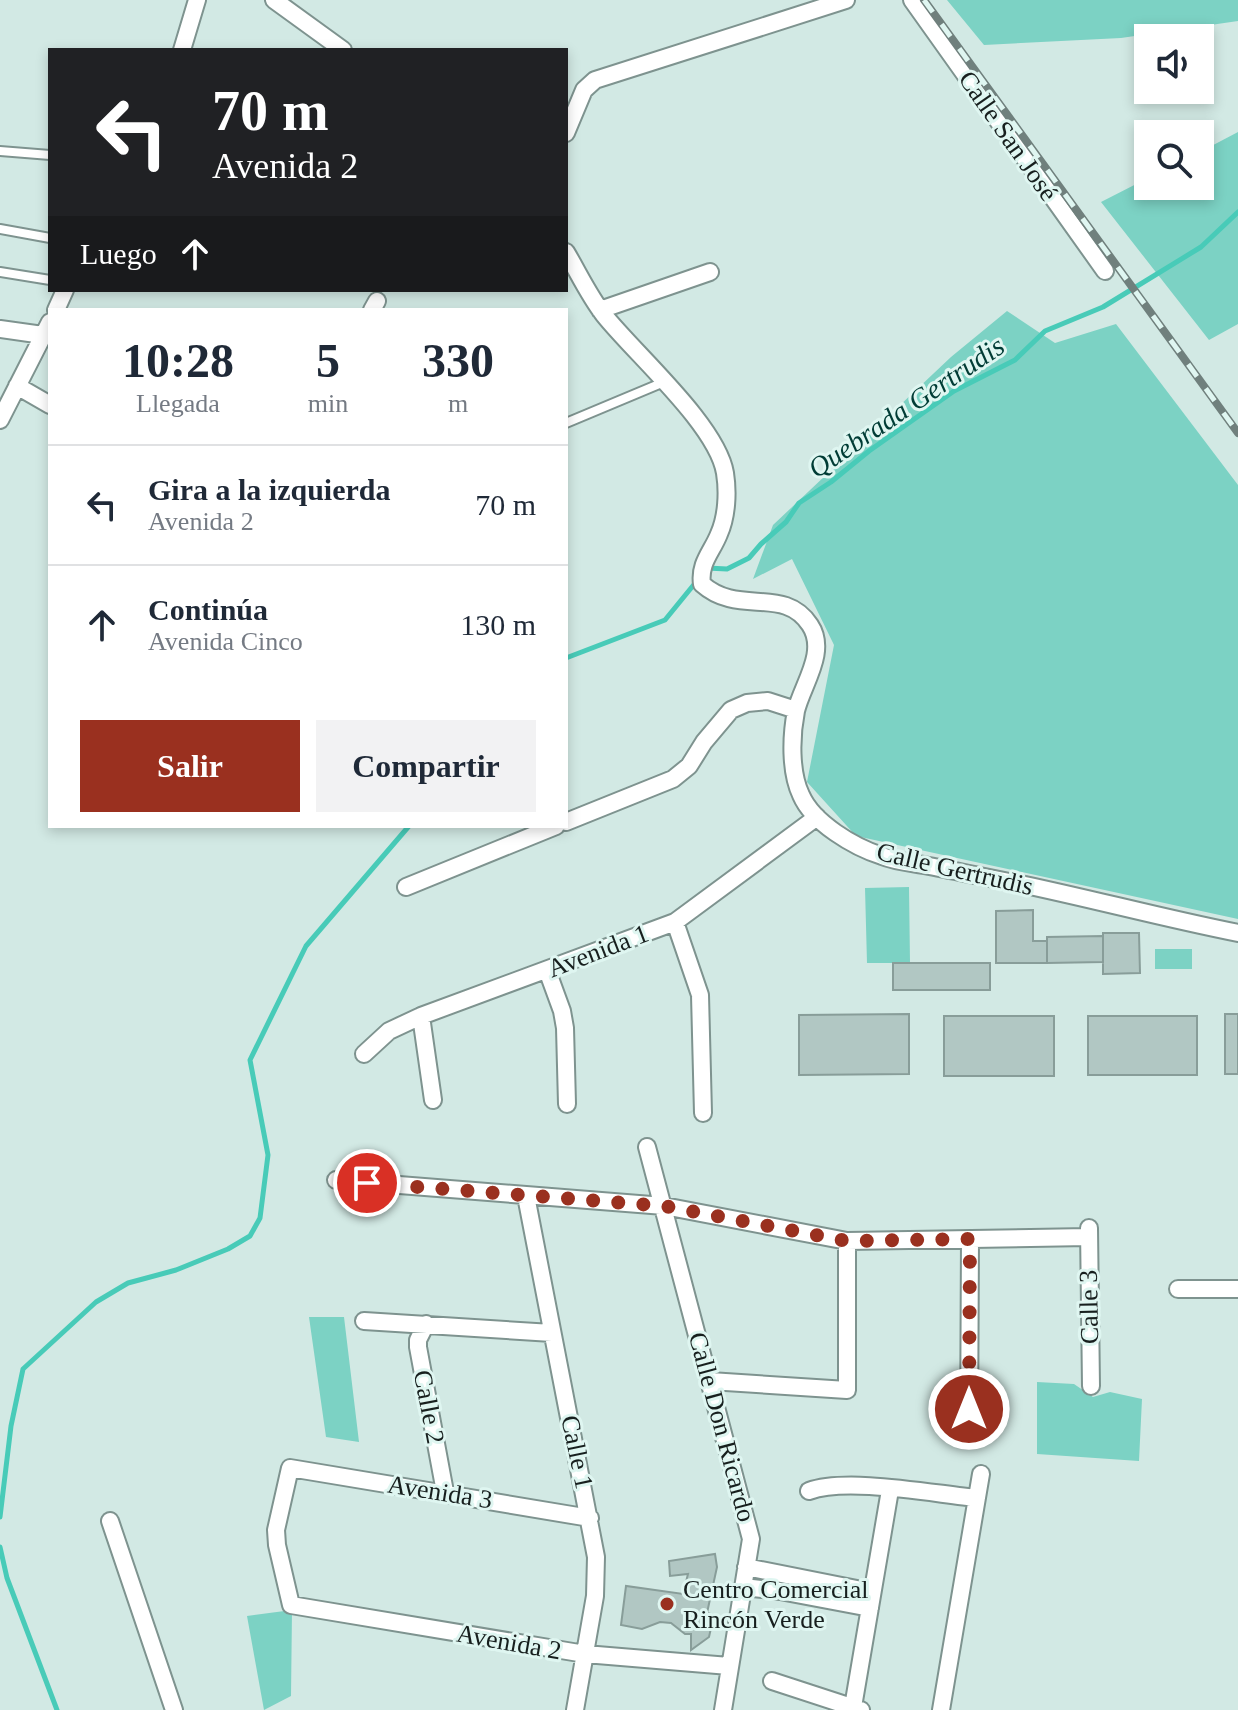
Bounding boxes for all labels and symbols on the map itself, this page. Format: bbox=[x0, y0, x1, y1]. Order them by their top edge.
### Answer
street label: Calle San José bbox=[953, 66, 1063, 206]
water label: Quebrada Gertrudis bbox=[802, 330, 1010, 484]
street label: Calle Gertrudis bbox=[874, 837, 1036, 901]
street label: Avenida 1 bbox=[543, 919, 653, 983]
pin bbox=[333, 1149, 401, 1217]
street label: Calle 3 bbox=[1074, 1270, 1104, 1344]
street label: Calle Don Ricardo bbox=[683, 1329, 761, 1525]
position arrow bbox=[927, 1367, 1011, 1451]
street label: Calle 2 bbox=[408, 1368, 450, 1446]
street label: Calle 1 bbox=[555, 1413, 599, 1491]
street label: Avenida 3 bbox=[386, 1469, 494, 1515]
place label: Centro Comercial Rincón Verde bbox=[683, 1575, 869, 1634]
marker: Centro Comercial Rincón Verde bbox=[658, 1595, 676, 1613]
street label: Avenida 2 bbox=[454, 1619, 564, 1665]

